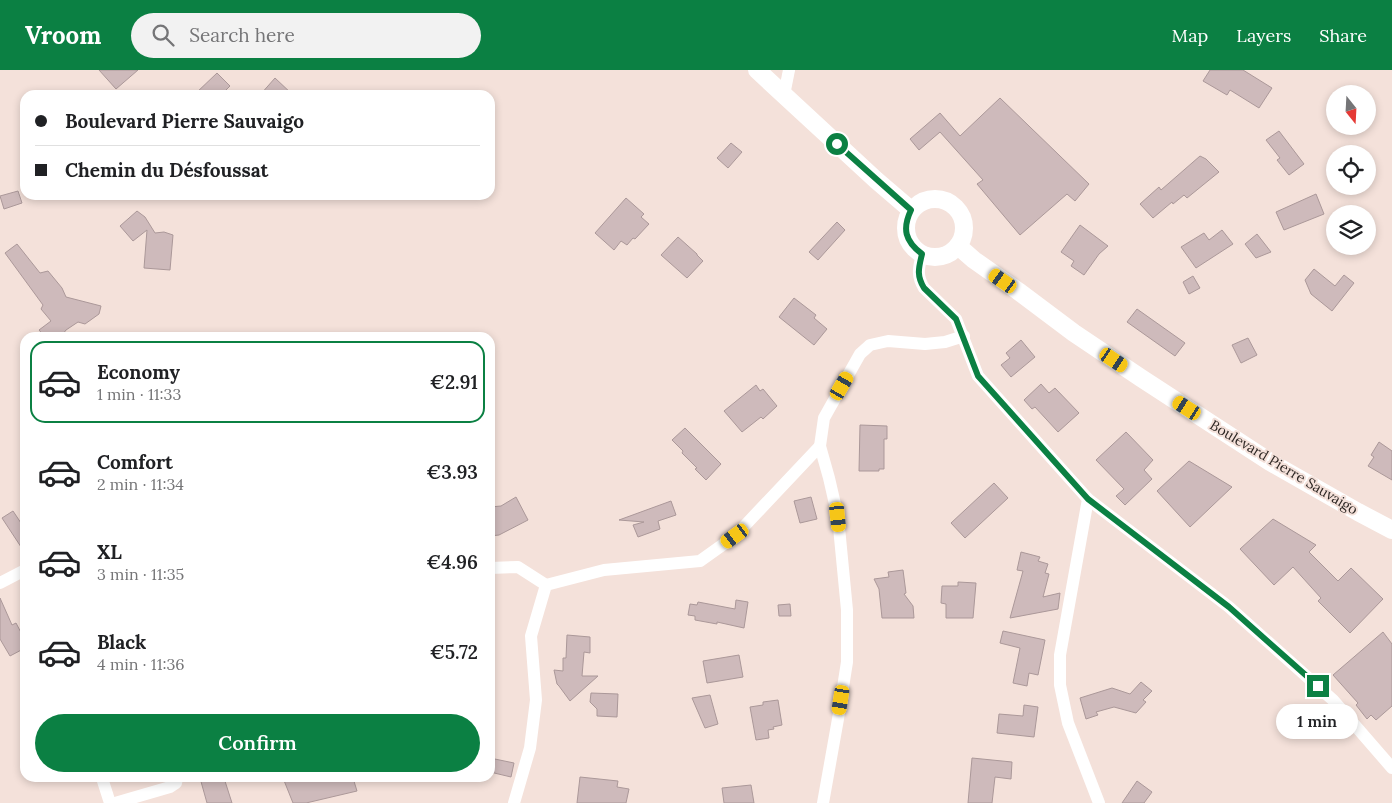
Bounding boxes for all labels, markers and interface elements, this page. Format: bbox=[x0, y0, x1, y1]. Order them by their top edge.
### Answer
search box bbox=[131, 13, 481, 58]
text: Vroom bbox=[25, 20, 101, 51]
icon: search bbox=[149, 21, 177, 49]
text: Search here bbox=[189, 23, 295, 47]
text: Map bbox=[1172, 24, 1208, 47]
text: Layers bbox=[1236, 24, 1291, 47]
text: Share bbox=[1319, 24, 1367, 47]
north arrow bbox=[1326, 85, 1376, 135]
map controls bbox=[1326, 85, 1376, 255]
text: Boulevard Pierre Sauvaigo bbox=[65, 109, 304, 133]
route start bbox=[826, 133, 848, 155]
button: locate bbox=[1326, 145, 1376, 195]
text: Chemin du Désfoussat bbox=[65, 158, 268, 182]
button: layers bbox=[1326, 205, 1376, 255]
car bbox=[986, 266, 1019, 296]
car bbox=[1097, 345, 1130, 375]
icon: car bbox=[37, 360, 82, 405]
text: Economy bbox=[97, 360, 180, 384]
car bbox=[828, 369, 855, 403]
text: €2.91 bbox=[430, 370, 478, 394]
text: 1 min · 11:33 bbox=[97, 384, 181, 404]
car bbox=[1170, 394, 1203, 422]
street label: Boulevard Pierre Sauvaigo bbox=[1207, 416, 1361, 518]
icon: car bbox=[37, 450, 82, 495]
text: Comfort bbox=[97, 450, 173, 474]
text: €3.93 bbox=[426, 460, 478, 484]
text: 2 min · 11:34 bbox=[97, 474, 184, 494]
car bbox=[828, 501, 847, 533]
car bbox=[718, 521, 751, 551]
icon: car bbox=[37, 540, 82, 585]
text: XL bbox=[97, 540, 122, 564]
text: €4.96 bbox=[426, 550, 478, 574]
text: 3 min · 11:35 bbox=[97, 564, 184, 584]
icon: car bbox=[37, 630, 82, 675]
text: Black bbox=[97, 630, 146, 654]
text: €5.72 bbox=[430, 640, 478, 664]
text: 4 min · 11:36 bbox=[97, 654, 185, 674]
route end bbox=[1307, 675, 1329, 697]
car bbox=[831, 684, 850, 716]
callout: 1 min bbox=[1277, 704, 1359, 738]
text: 1 min bbox=[1297, 711, 1337, 731]
button: Confirm bbox=[35, 714, 480, 772]

